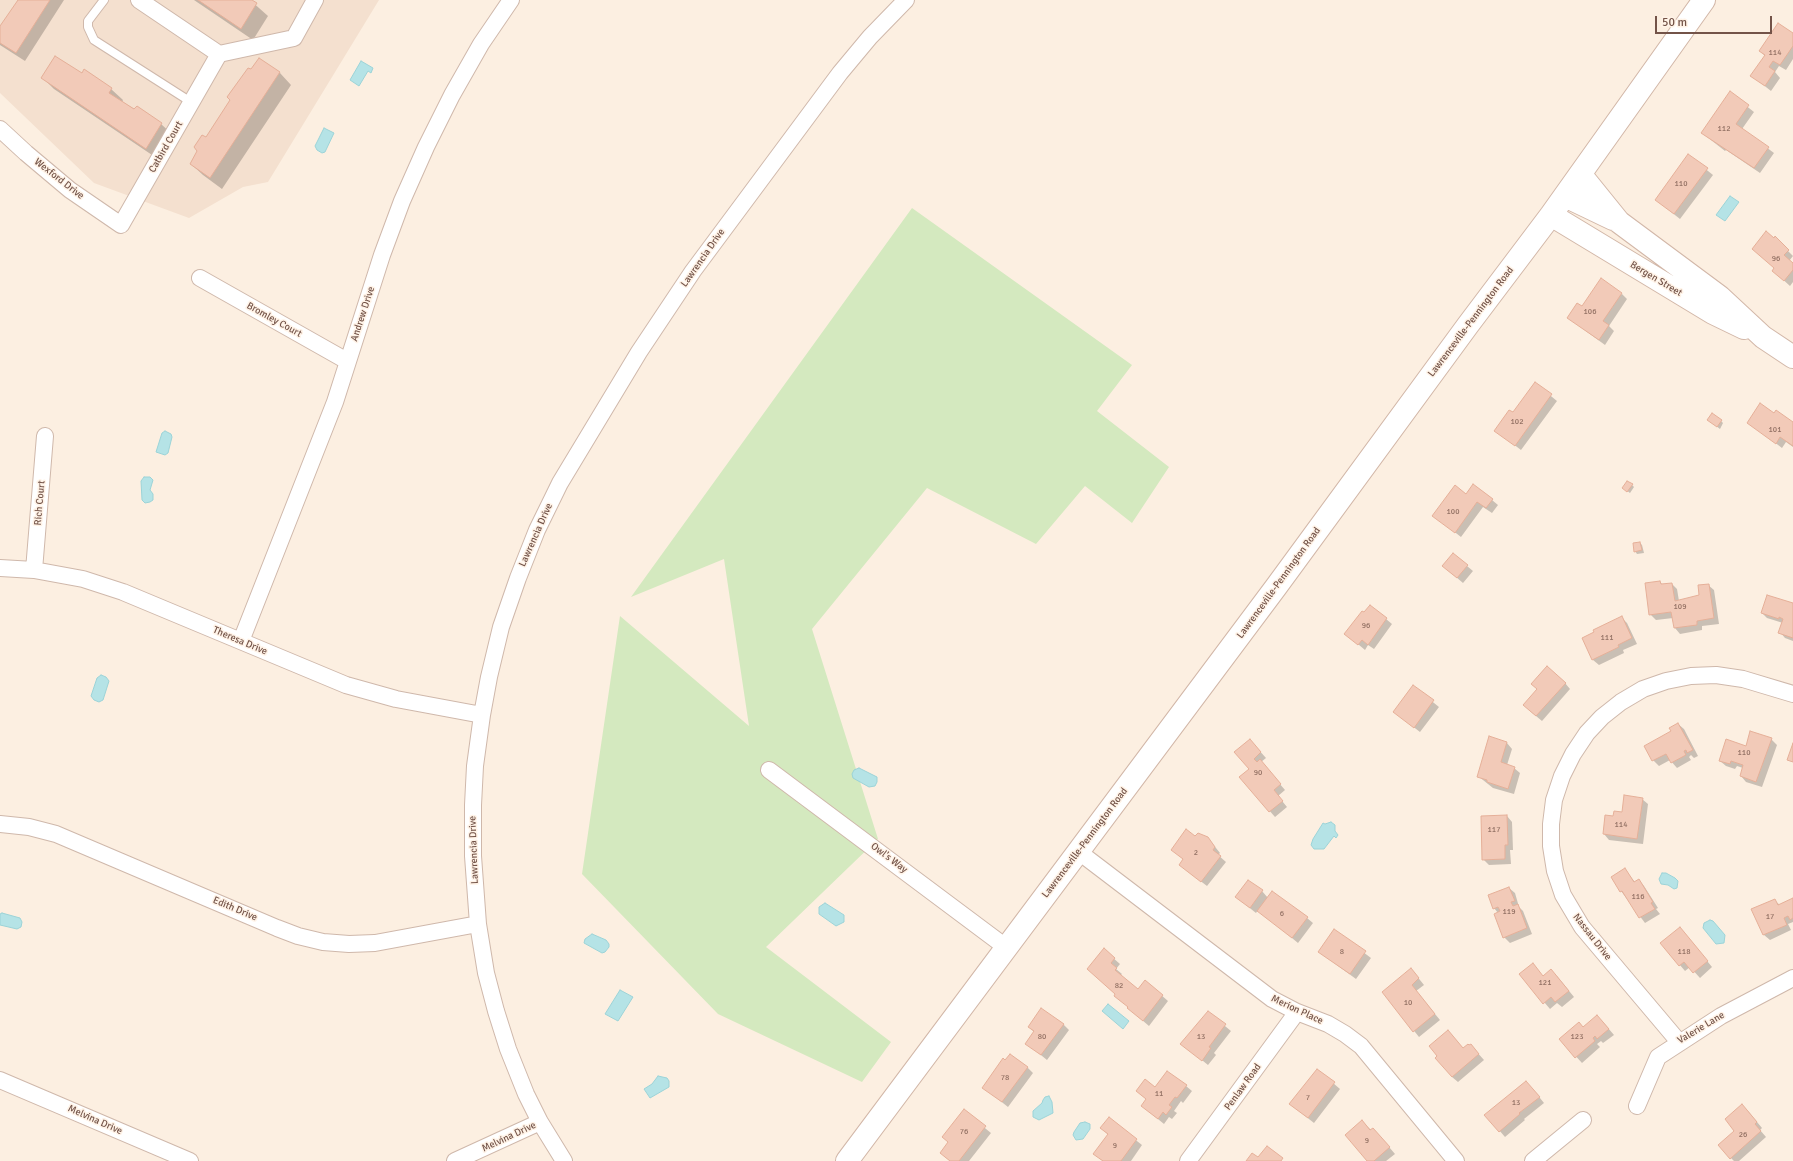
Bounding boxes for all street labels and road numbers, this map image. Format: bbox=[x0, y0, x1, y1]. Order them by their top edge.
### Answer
street label: Catbird Court bbox=[146, 119, 186, 175]
street label: Wexford Drive bbox=[32, 156, 86, 202]
street label: Lawrencia Drive bbox=[678, 227, 728, 289]
street label: Bergen Street bbox=[1628, 259, 1684, 299]
street label: Lawrenceville-Pennington Road bbox=[1426, 265, 1516, 379]
street label: Andrew Drive bbox=[348, 285, 378, 343]
street label: Bromley Court bbox=[244, 300, 304, 340]
street label: Rich Court bbox=[32, 480, 48, 526]
street label: Lawrencia Drive bbox=[517, 501, 555, 569]
street label: Lawrenceville-Pennington Road bbox=[1235, 525, 1323, 641]
street label: Theresa Drive bbox=[211, 624, 269, 658]
street label: Lawrenceville-Pennington Road bbox=[1040, 786, 1130, 900]
street label: Lawrencia Drive bbox=[467, 816, 481, 884]
street label: Owl's Way bbox=[868, 840, 910, 876]
street label: Edith Drive bbox=[211, 894, 259, 924]
street label: Nassau Drive bbox=[1570, 911, 1614, 963]
street label: Merion Place bbox=[1269, 993, 1325, 1027]
street label: Valerie Lane bbox=[1675, 1009, 1727, 1047]
street label: Penlaw Road bbox=[1222, 1061, 1264, 1113]
street label: Melvina Drive bbox=[66, 1103, 124, 1137]
street label: Melvina Drive bbox=[480, 1119, 538, 1155]

